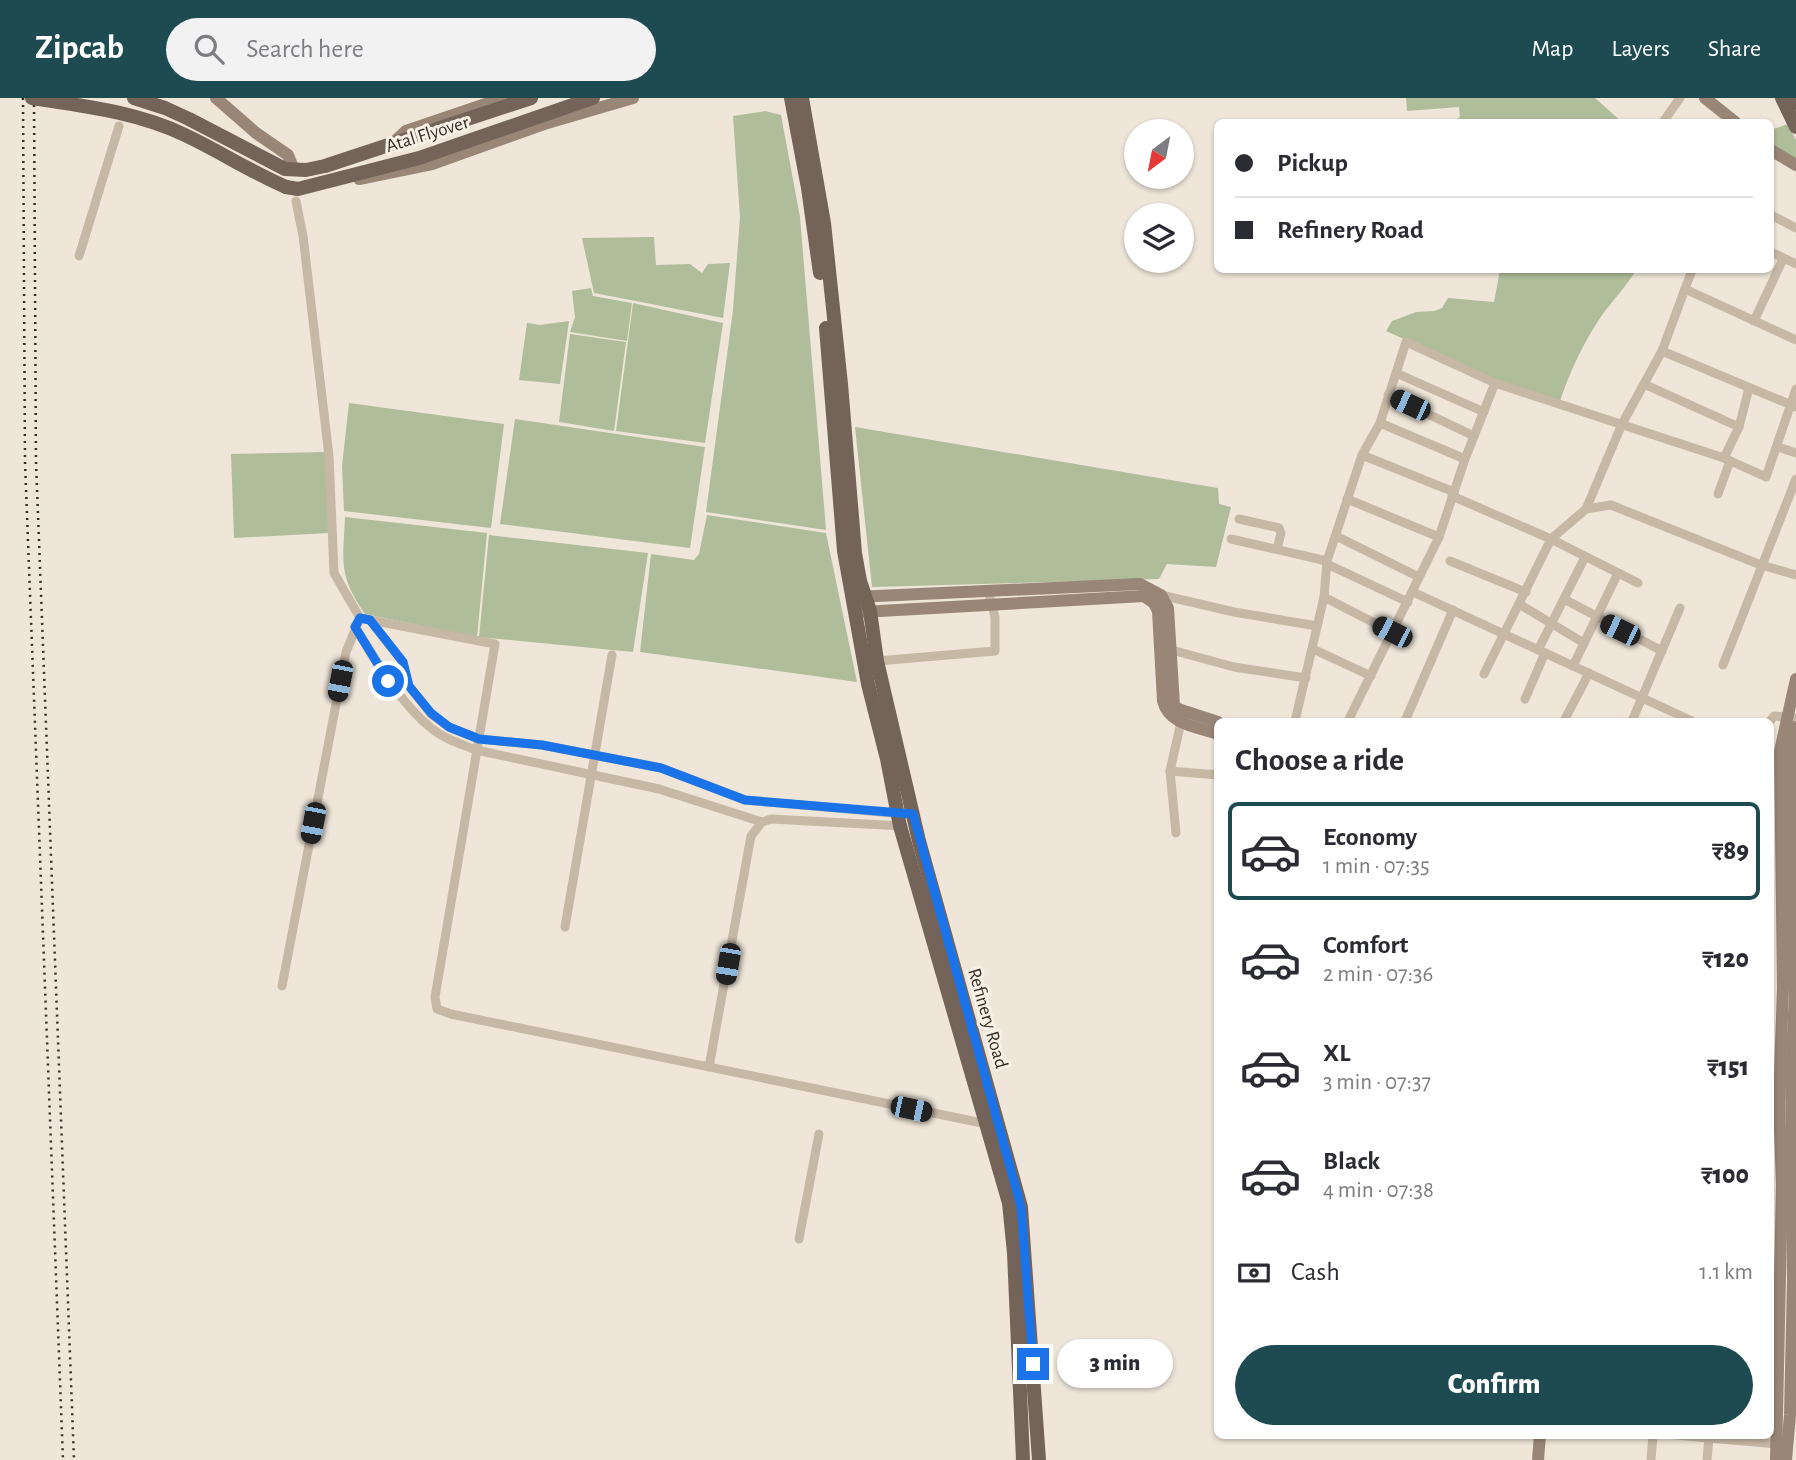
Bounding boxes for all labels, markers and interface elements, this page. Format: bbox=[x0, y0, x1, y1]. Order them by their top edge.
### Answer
search box bbox=[166, 18, 656, 81]
icon: search bbox=[190, 30, 228, 68]
text: Zipcab bbox=[35, 32, 124, 65]
text: Search here bbox=[246, 36, 364, 62]
text: Map bbox=[1531, 37, 1573, 61]
text: Layers bbox=[1611, 37, 1670, 61]
text: Share bbox=[1708, 37, 1761, 61]
street label: Atal Flyover bbox=[384, 113, 471, 156]
north arrow bbox=[1124, 119, 1194, 189]
map controls bbox=[1124, 119, 1194, 273]
text: Pickup bbox=[1277, 150, 1348, 176]
button: layers bbox=[1124, 203, 1194, 273]
text: Refinery Road bbox=[1277, 217, 1424, 243]
car bbox=[1387, 387, 1434, 423]
car bbox=[1597, 611, 1644, 649]
car bbox=[1369, 613, 1416, 651]
car bbox=[326, 658, 355, 704]
route start bbox=[372, 665, 404, 697]
text: Choose a ride bbox=[1235, 744, 1404, 776]
car bbox=[299, 800, 328, 846]
icon: car bbox=[1239, 820, 1302, 883]
text: Economy bbox=[1323, 824, 1417, 850]
text: ₹89 bbox=[1712, 838, 1749, 864]
text: 1 min · 07:35 bbox=[1323, 855, 1430, 878]
icon: car bbox=[1239, 928, 1302, 991]
text: Comfort bbox=[1323, 932, 1408, 958]
car bbox=[715, 941, 742, 987]
text: ₹120 bbox=[1702, 946, 1749, 972]
text: 2 min · 07:36 bbox=[1323, 963, 1433, 986]
street label: Refinery Road bbox=[964, 966, 1011, 1071]
icon: car bbox=[1239, 1036, 1302, 1099]
text: XL bbox=[1323, 1040, 1350, 1066]
text: ₹151 bbox=[1707, 1054, 1749, 1080]
text: 3 min · 07:37 bbox=[1323, 1071, 1431, 1094]
car bbox=[889, 1094, 934, 1124]
icon: car bbox=[1239, 1144, 1302, 1207]
text: Black bbox=[1323, 1148, 1380, 1174]
text: ₹100 bbox=[1701, 1162, 1749, 1188]
text: 4 min · 07:38 bbox=[1323, 1179, 1434, 1202]
icon: cash bbox=[1235, 1254, 1273, 1292]
text: Cash bbox=[1291, 1259, 1340, 1285]
text: 1.1 km bbox=[1699, 1261, 1753, 1284]
callout: 3 min bbox=[1058, 1340, 1173, 1388]
button: Confirm bbox=[1235, 1345, 1753, 1425]
route end bbox=[1017, 1348, 1049, 1380]
text: 3 min bbox=[1090, 1352, 1140, 1375]

